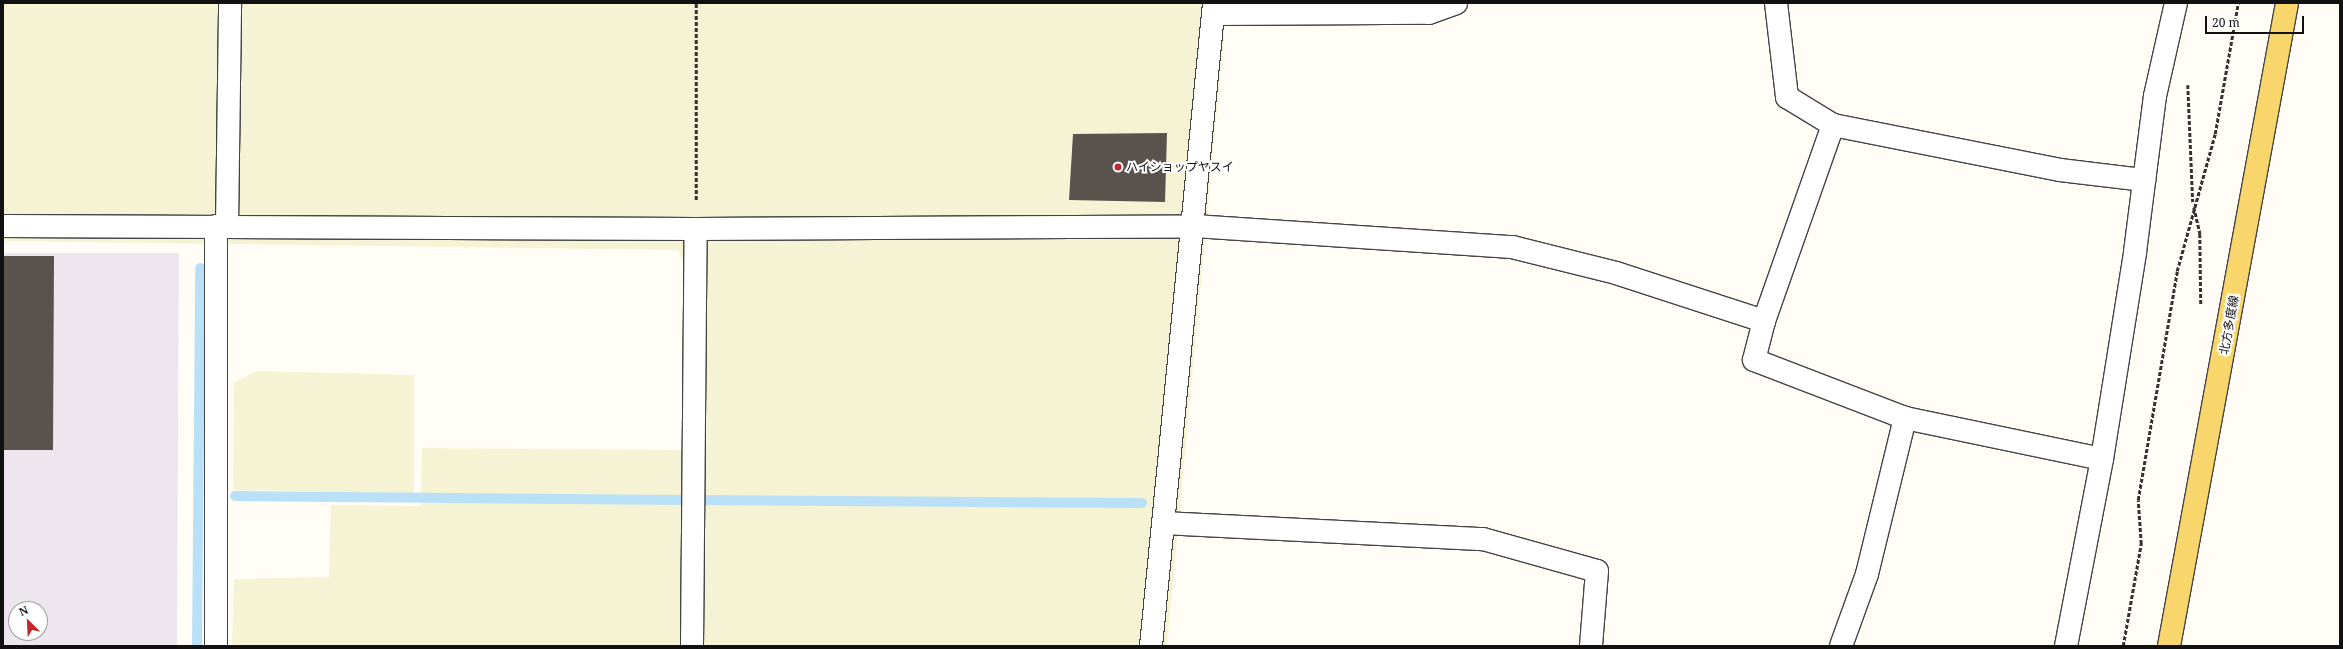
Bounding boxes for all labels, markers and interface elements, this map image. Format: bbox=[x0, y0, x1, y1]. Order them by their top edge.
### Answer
scale bar bbox=[2207, 8, 2306, 34]
text: 20 m bbox=[2212, 14, 2240, 31]
place label: ハイショップヤスイ bbox=[1126, 160, 1234, 174]
marker: ハイショップヤスイ bbox=[1113, 162, 1123, 172]
street label: 北方多度線 bbox=[2217, 294, 2241, 356]
north arrow bbox=[8, 601, 48, 641]
text: N bbox=[16, 602, 30, 619]

